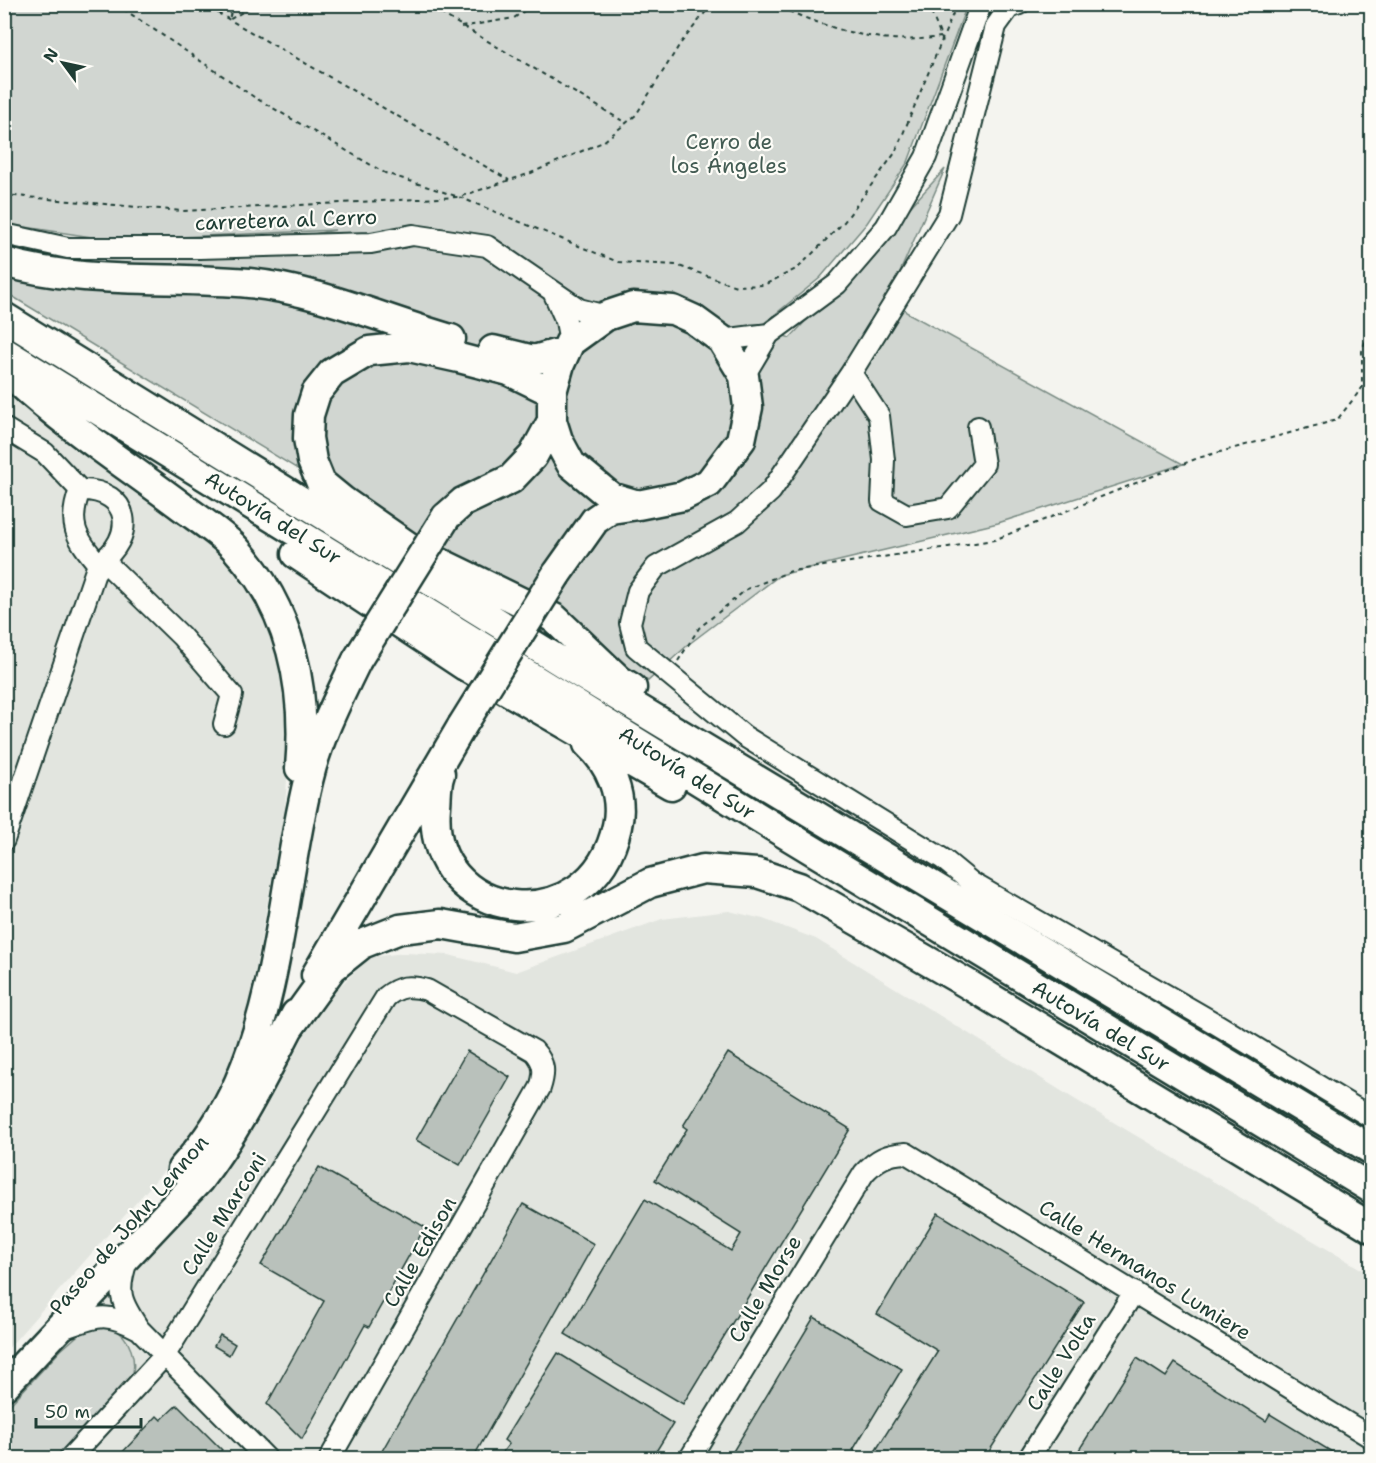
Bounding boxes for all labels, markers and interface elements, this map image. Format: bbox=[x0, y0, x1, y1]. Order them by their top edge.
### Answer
north arrow bbox=[33, 33, 93, 93]
text: N bbox=[39, 44, 63, 66]
park label: Cerro de los Ángeles bbox=[671, 128, 787, 180]
street label: carretera al Cerro bbox=[194, 203, 378, 237]
street label: Autovía del Sur bbox=[199, 465, 347, 571]
street label: Autovía del Sur bbox=[613, 720, 761, 826]
street label: Autovía del Sur bbox=[1027, 974, 1175, 1078]
street label: Paseo de John Lennon bbox=[43, 1129, 215, 1321]
street label: Calle Marconi bbox=[175, 1147, 273, 1281]
street label: Calle Edison bbox=[377, 1191, 463, 1313]
street label: Calle Hermanos Lumiere bbox=[1034, 1193, 1256, 1347]
street label: Calle Morse bbox=[722, 1230, 808, 1348]
street label: Calle Volta bbox=[1020, 1308, 1102, 1416]
scale bar bbox=[36, 1391, 141, 1429]
text: 50 m bbox=[45, 1400, 90, 1424]

